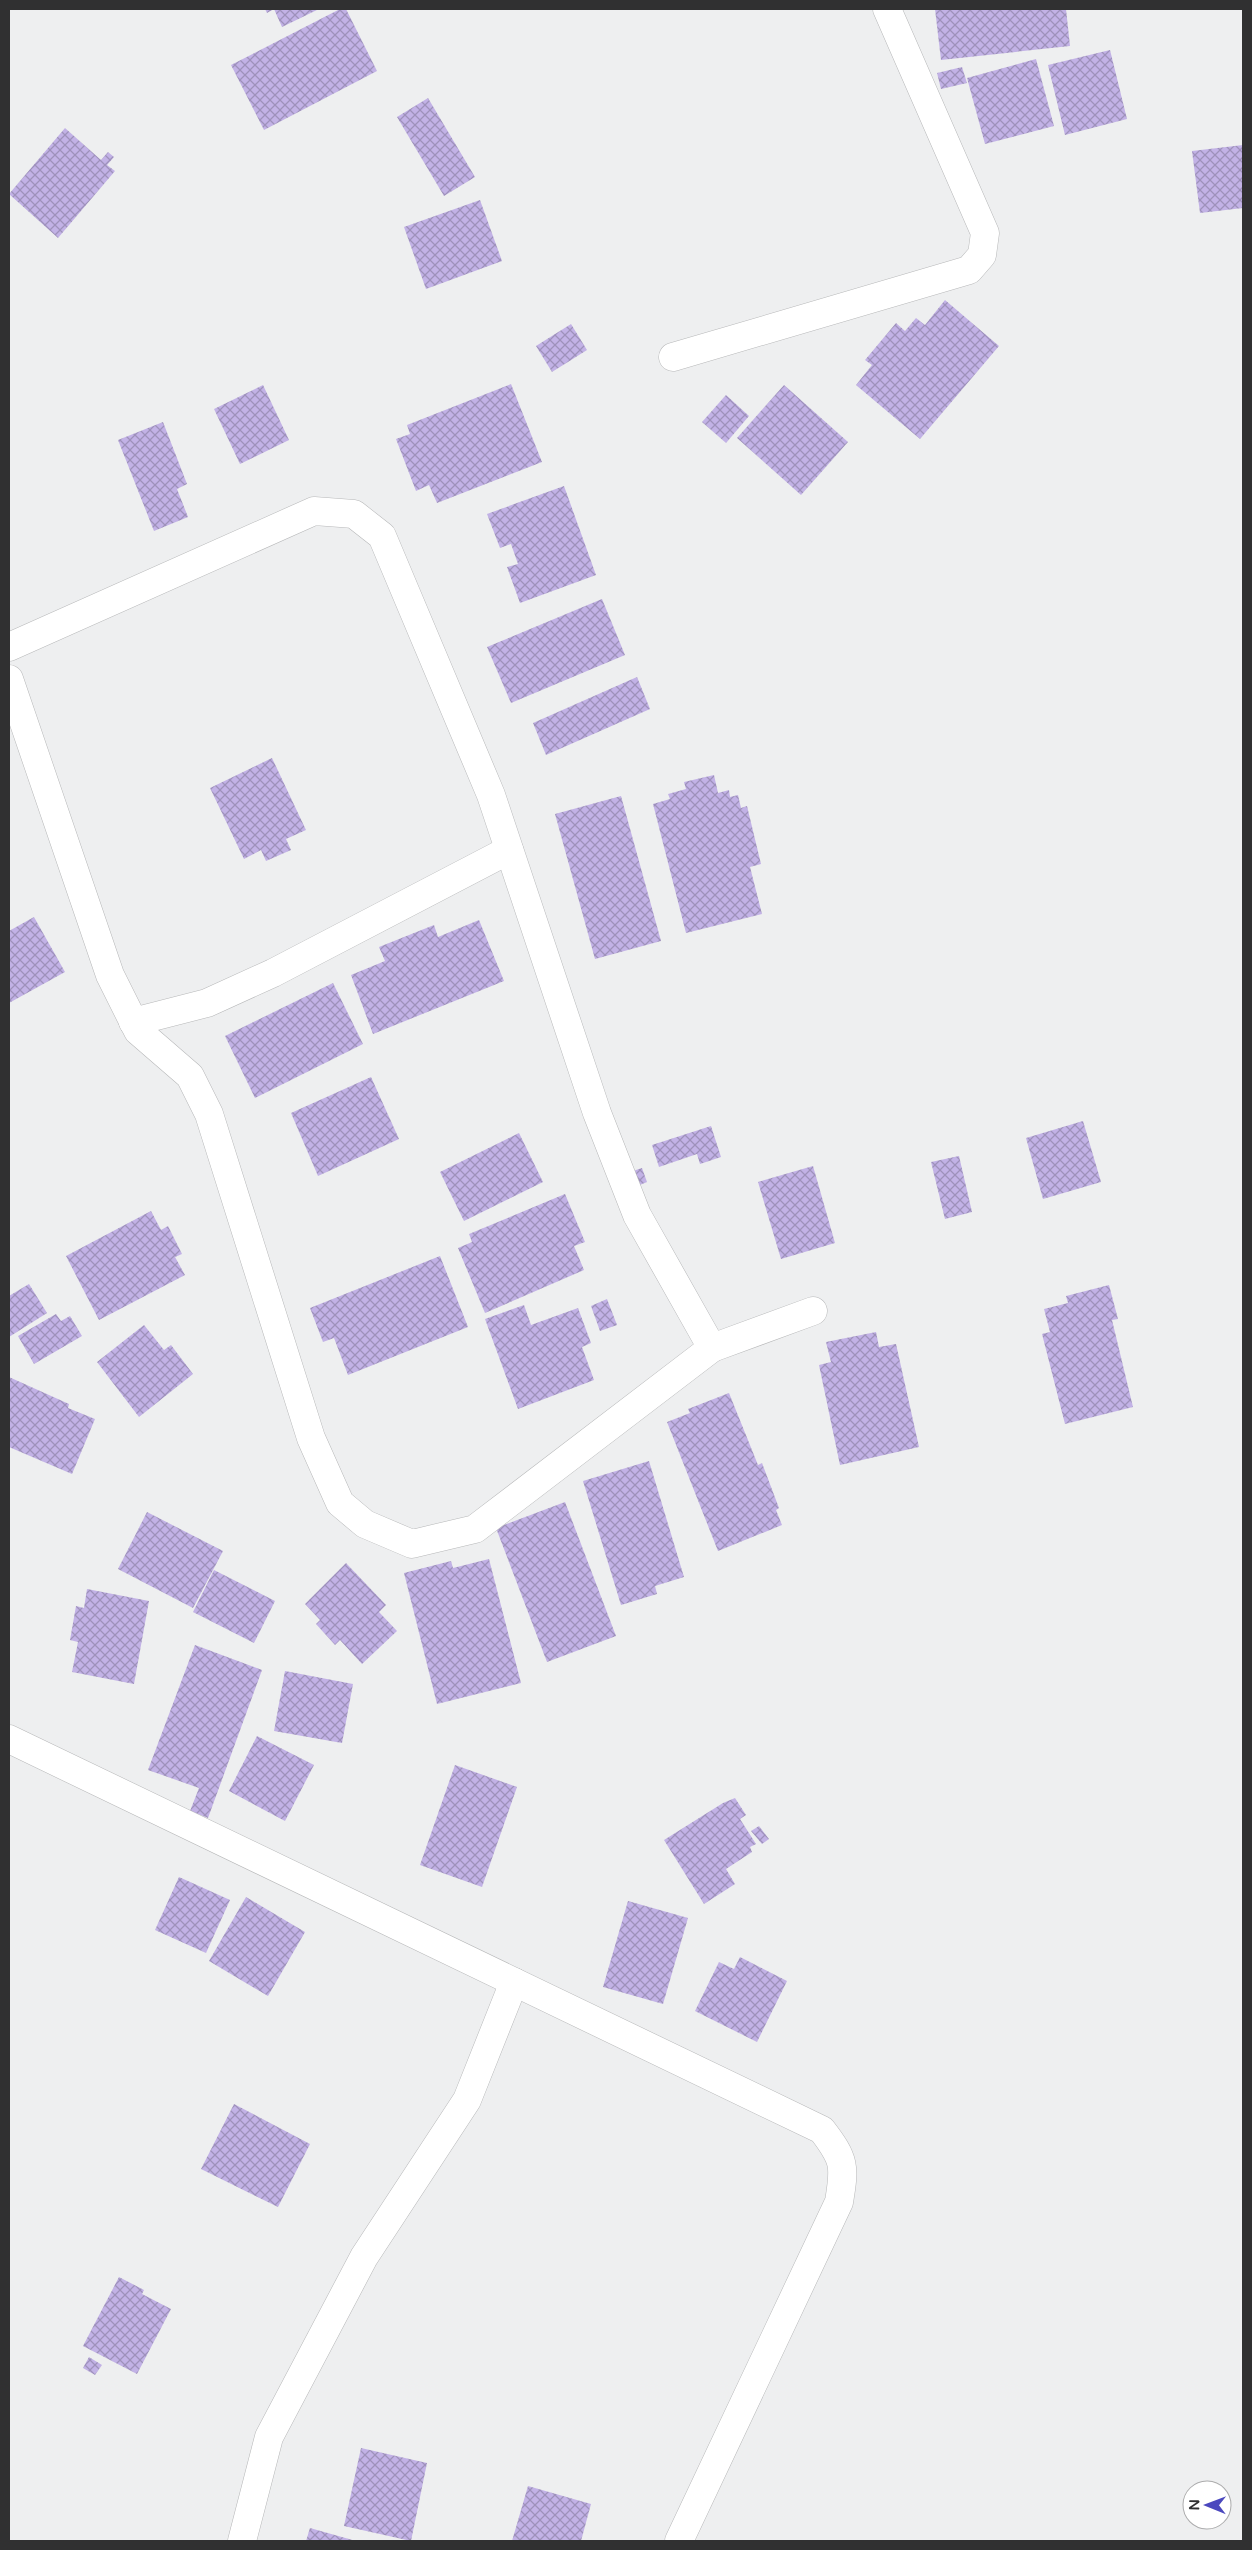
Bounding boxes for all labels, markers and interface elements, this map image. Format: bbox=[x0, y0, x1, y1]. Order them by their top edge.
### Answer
north arrow bbox=[1182, 2480, 1232, 2530]
text: N bbox=[1186, 2499, 1203, 2511]

